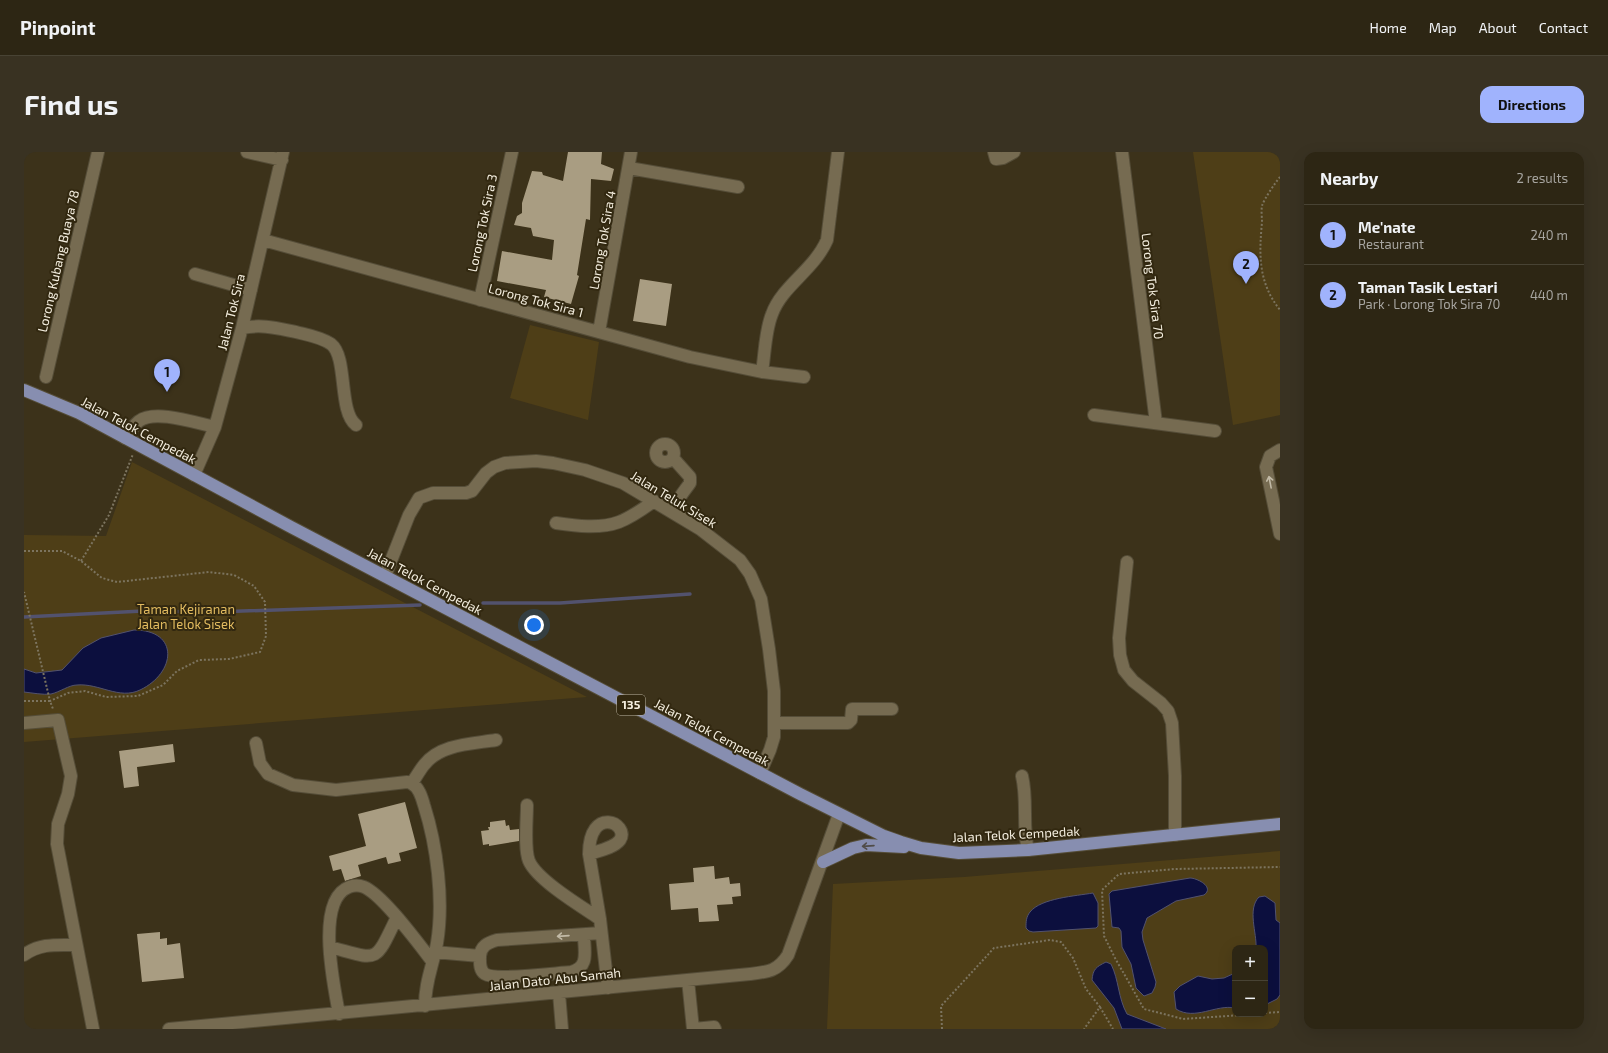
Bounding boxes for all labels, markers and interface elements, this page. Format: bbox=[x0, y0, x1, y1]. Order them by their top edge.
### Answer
text: Pinpoint bbox=[20, 16, 95, 39]
text: Home bbox=[1370, 19, 1407, 36]
text: Map bbox=[1429, 19, 1457, 36]
text: About bbox=[1479, 19, 1517, 36]
text: Contact bbox=[1539, 19, 1588, 36]
button: Directions bbox=[1480, 86, 1584, 123]
text: Find us bbox=[24, 87, 118, 121]
text: Nearby bbox=[1320, 168, 1378, 188]
text: 2 results bbox=[1516, 170, 1568, 186]
street label: Lorong Tok Sira 3 bbox=[464, 173, 500, 273]
street label: Lorong Kubang Buaya 78 bbox=[34, 188, 82, 334]
street label: Lorong Tok Sira 4 bbox=[585, 189, 619, 291]
text: Me'nate bbox=[1358, 218, 1415, 236]
text: 1 bbox=[1330, 227, 1336, 243]
text: 240 m bbox=[1531, 227, 1568, 243]
street label: Lorong Tok Sira 70 bbox=[1139, 232, 1167, 340]
text: Restaurant bbox=[1358, 236, 1424, 252]
pin: 2 bbox=[1233, 251, 1259, 284]
street label: Jalan Tok Sira bbox=[214, 272, 248, 352]
text: Taman Tasik Lestari bbox=[1358, 278, 1498, 296]
street label: Lorong Tok Sira 1 bbox=[487, 280, 585, 320]
text: 2 bbox=[1329, 287, 1337, 303]
text: 440 m bbox=[1530, 287, 1568, 303]
text: Park · Lorong Tok Sira 70 bbox=[1358, 296, 1500, 312]
pin: 1 bbox=[154, 359, 180, 392]
street label: Jalan Telok Cempedak bbox=[79, 393, 200, 467]
street label: Jalan Teluk Sisek bbox=[628, 467, 720, 531]
one-way arrow bbox=[1265, 476, 1273, 489]
street label: Jalan Telok Cempedak bbox=[365, 544, 486, 618]
park label: Taman Kejiranan Jalan Telok Sisek bbox=[137, 601, 235, 632]
your location bbox=[524, 615, 544, 635]
road number: 135 bbox=[617, 695, 645, 715]
street label: Jalan Telok Cempedak bbox=[652, 695, 773, 769]
street label: Jalan Telok Cempedak bbox=[952, 823, 1081, 845]
one-way arrow bbox=[862, 842, 875, 849]
one-way arrow bbox=[557, 933, 570, 940]
map controls bbox=[1232, 945, 1268, 1017]
button: + bbox=[1232, 945, 1268, 981]
street label: Jalan Dato' Abu Samah bbox=[488, 964, 622, 994]
button: − bbox=[1232, 981, 1268, 1017]

